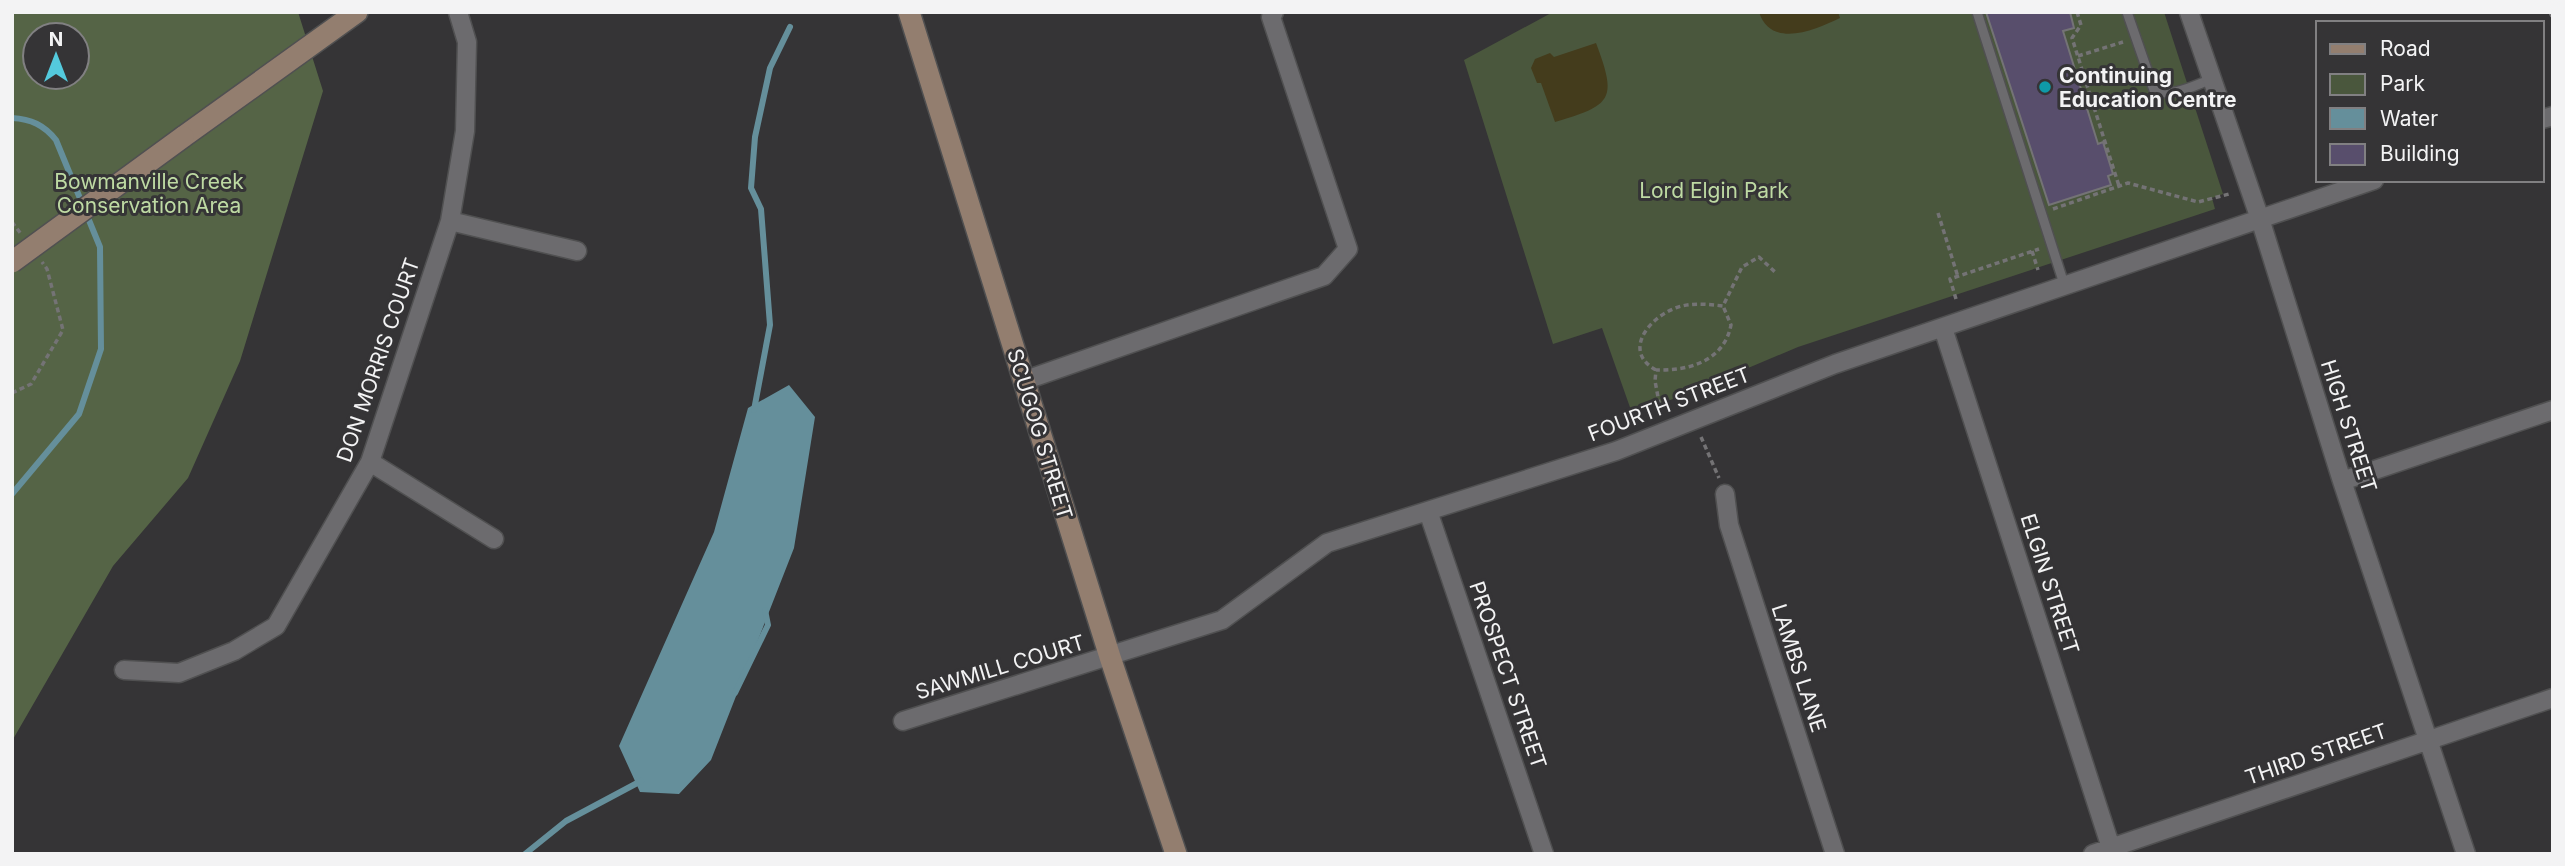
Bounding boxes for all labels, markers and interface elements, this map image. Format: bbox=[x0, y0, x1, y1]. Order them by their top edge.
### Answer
north arrow bbox=[21, 21, 91, 91]
legend bbox=[2316, 21, 2544, 182]
text: N bbox=[49, 28, 63, 51]
text: Road bbox=[2380, 36, 2431, 61]
place label: Continuing Education Centre bbox=[2059, 63, 2237, 112]
text: Park bbox=[2380, 71, 2425, 96]
marker: Continuing Education Centre bbox=[2037, 79, 2053, 95]
text: Water bbox=[2380, 106, 2438, 131]
text: Building bbox=[2380, 141, 2460, 166]
park label: Bowmanville Creek Conservation Area bbox=[54, 169, 244, 218]
park label: Lord Elgin Park bbox=[1639, 178, 1789, 203]
street label: DON MORRIS COURT bbox=[331, 255, 425, 465]
street label: SCUGOG STREET bbox=[1002, 346, 1078, 522]
street label: HIGH STREET bbox=[2316, 357, 2382, 495]
street label: FOURTH STREET bbox=[1584, 362, 1754, 446]
street label: ELGIN STREET bbox=[2016, 511, 2084, 657]
street label: PROSPECT STREET bbox=[1464, 578, 1552, 772]
street label: LAMBS LANE bbox=[1767, 601, 1831, 735]
street label: SAWMILL COURT bbox=[912, 629, 1088, 705]
street label: THIRD STREET bbox=[2242, 718, 2390, 790]

